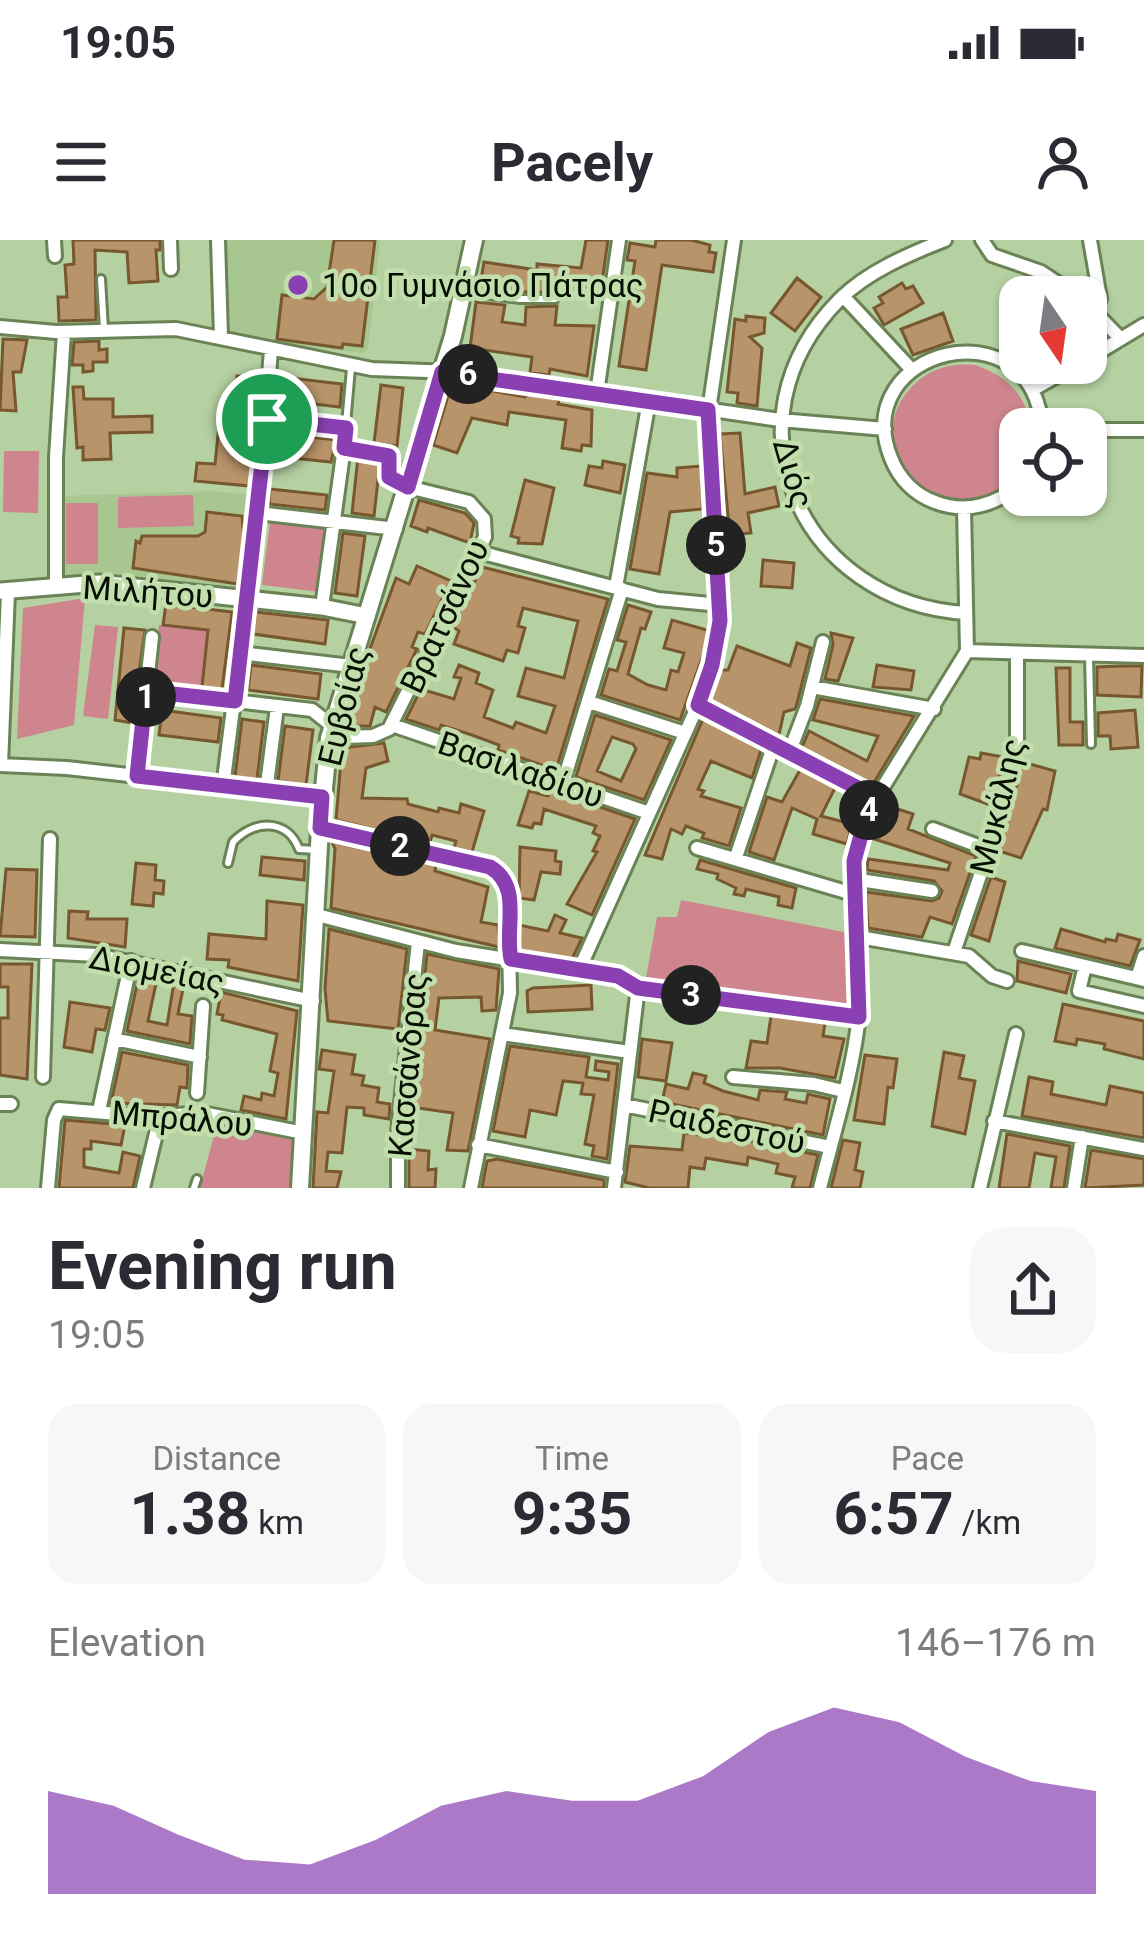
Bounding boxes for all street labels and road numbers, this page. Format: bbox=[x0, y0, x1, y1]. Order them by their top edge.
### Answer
street label: Διός bbox=[765, 434, 822, 512]
street label: Βρατσάνου bbox=[392, 533, 497, 699]
street label: Μιλήτου bbox=[82, 567, 214, 616]
street label: Ευβοίας bbox=[310, 642, 377, 770]
street label: Βασιλαδίου bbox=[433, 723, 609, 816]
street label: Μυκάλης bbox=[962, 734, 1033, 878]
street label: Διομείας bbox=[86, 937, 228, 1002]
street label: Κασσάνδρας bbox=[380, 971, 435, 1159]
street label: Ραιδεστού bbox=[645, 1091, 809, 1162]
street label: Μπράλου bbox=[110, 1093, 254, 1144]

